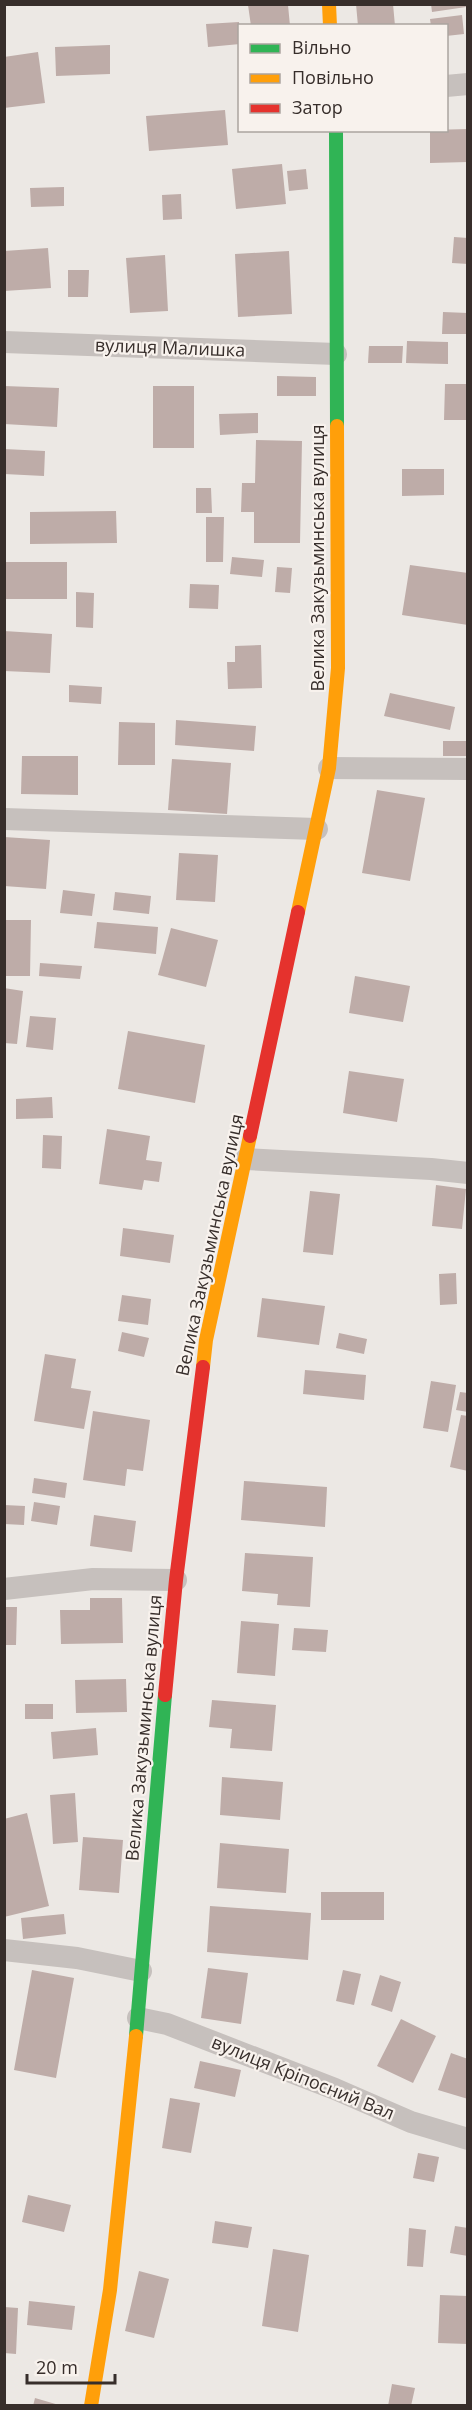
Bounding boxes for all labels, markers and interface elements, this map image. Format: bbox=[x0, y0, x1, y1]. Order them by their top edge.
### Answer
legend bbox=[238, 24, 448, 132]
text: Вільно bbox=[292, 35, 351, 59]
text: Повільно bbox=[292, 65, 374, 89]
text: Затор bbox=[292, 95, 343, 119]
street label: вулиця Малишка bbox=[95, 332, 246, 362]
street label: Велика Закузьминська вулиця bbox=[305, 424, 329, 692]
street label: Велика Закузьминська вулиця bbox=[170, 1112, 249, 1378]
street label: Велика Закузьминська вулиця bbox=[119, 1594, 167, 1862]
street label: вулиця Кріпосний Вал bbox=[208, 2029, 398, 2125]
scale bar bbox=[27, 2347, 116, 2385]
text: 20 m bbox=[36, 2355, 78, 2379]

